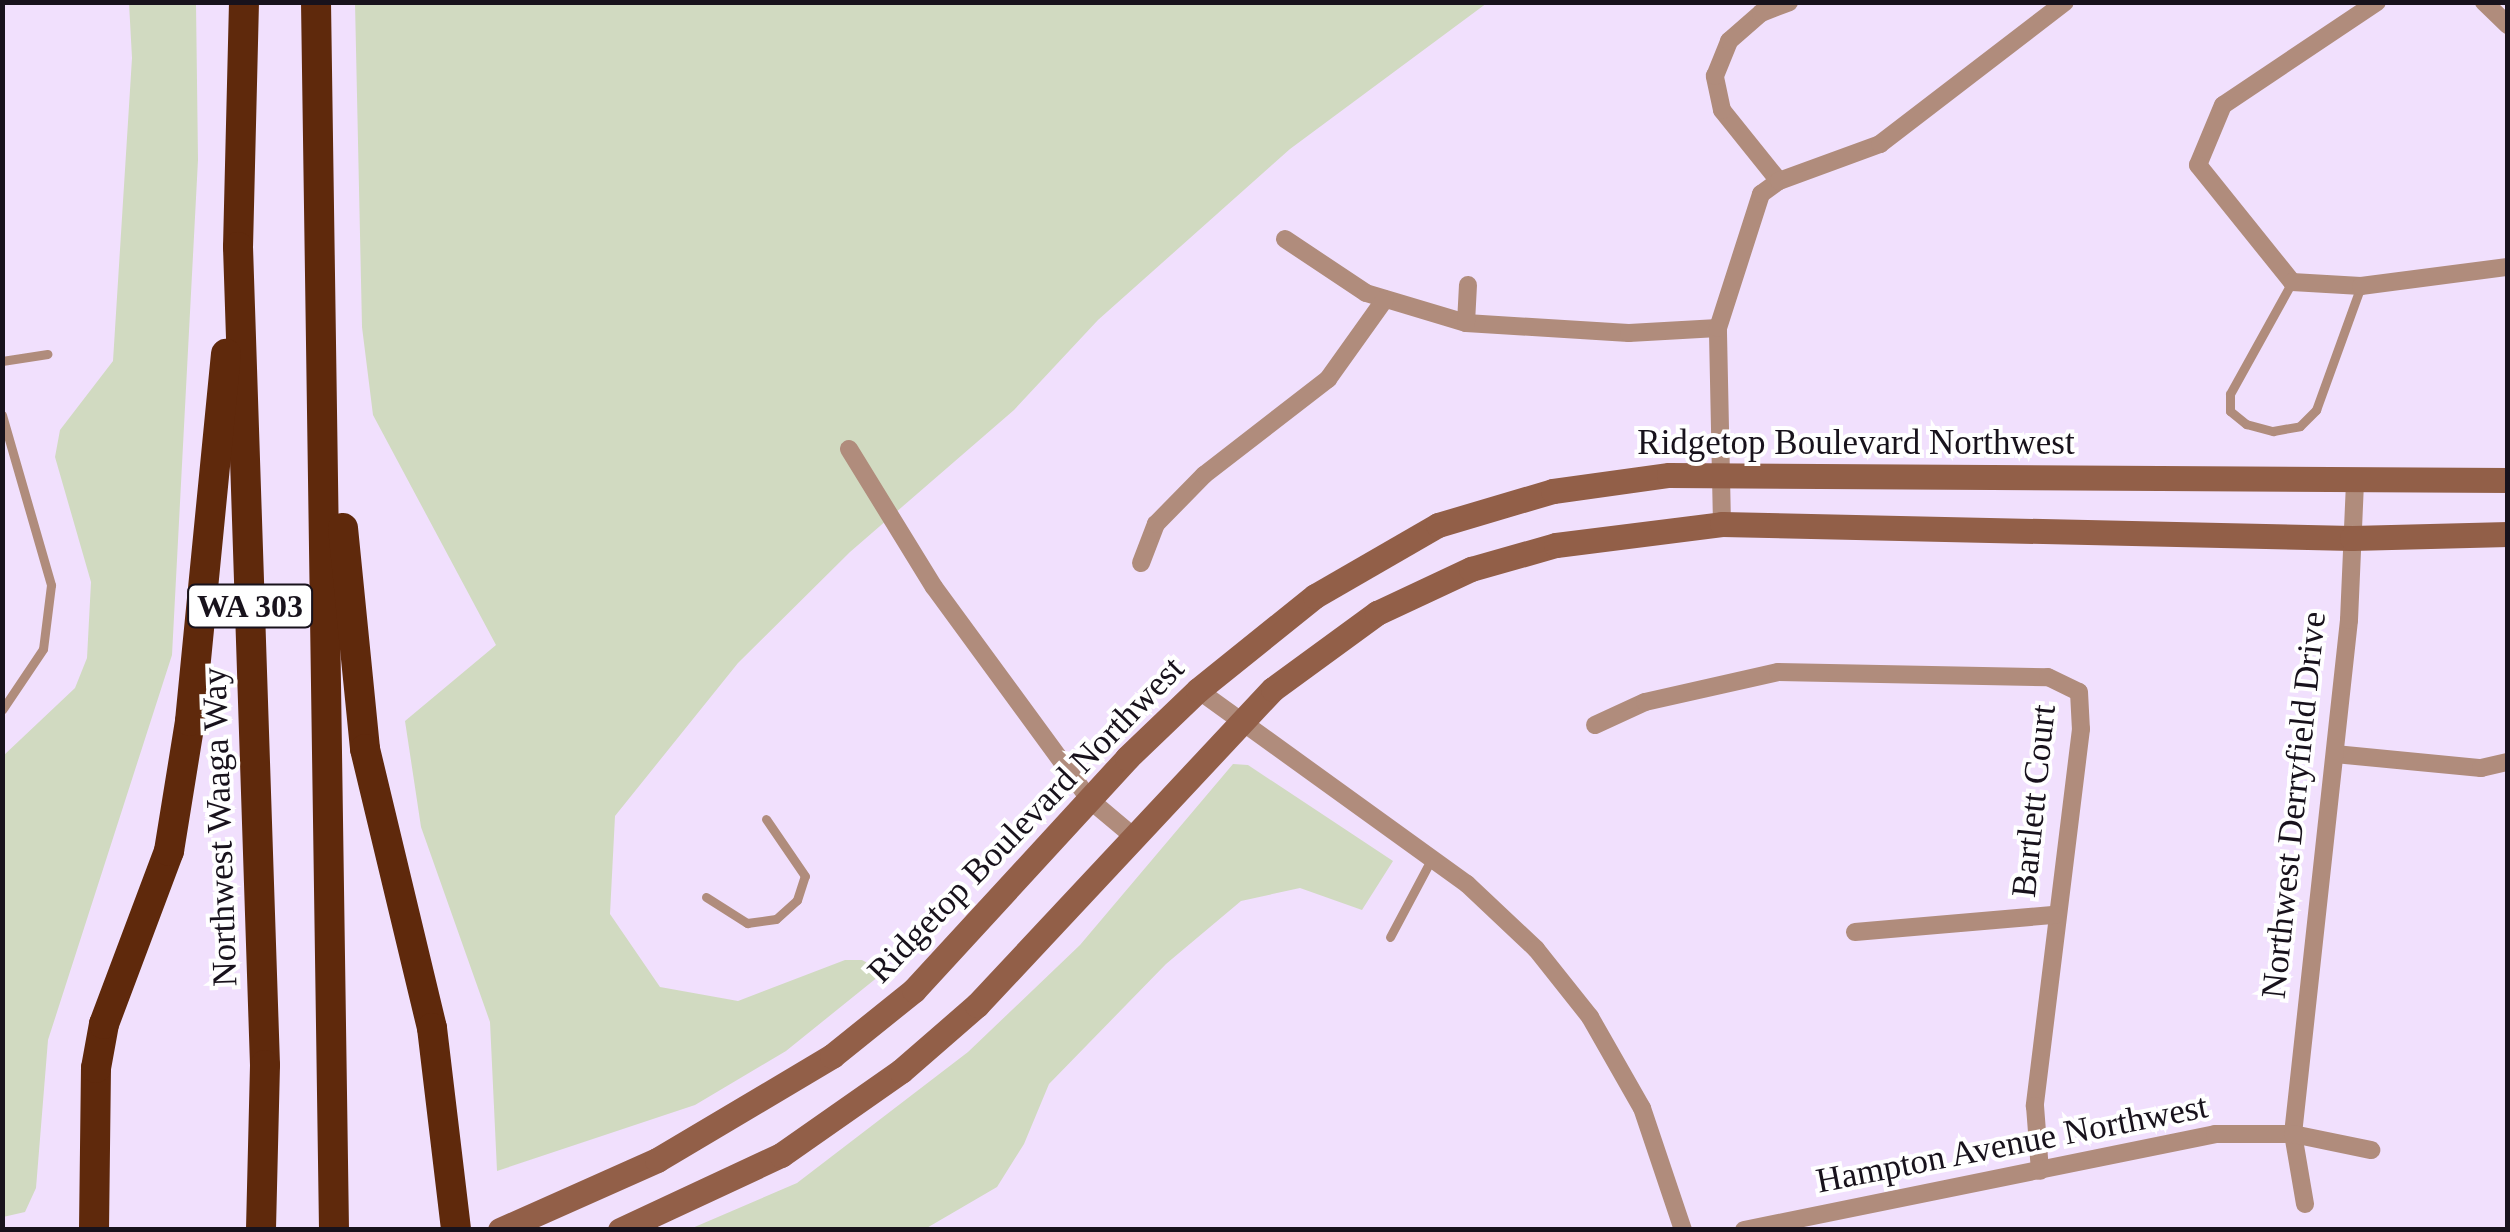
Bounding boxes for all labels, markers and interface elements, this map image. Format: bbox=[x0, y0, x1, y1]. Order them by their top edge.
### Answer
street label: Ridgetop Boulevard Northwest bbox=[1637, 422, 2075, 464]
road number: WA 303 bbox=[185, 579, 315, 633]
street label: Northwest Derryfield Drive bbox=[2253, 609, 2335, 1001]
street label: Ridgetop Boulevard Northwest bbox=[859, 648, 1193, 992]
street label: Northwest Waaga Way bbox=[193, 666, 247, 988]
street label: Bartlett Court bbox=[2003, 703, 2065, 899]
street label: Hampton Avenue Northwest bbox=[1812, 1085, 2212, 1203]

